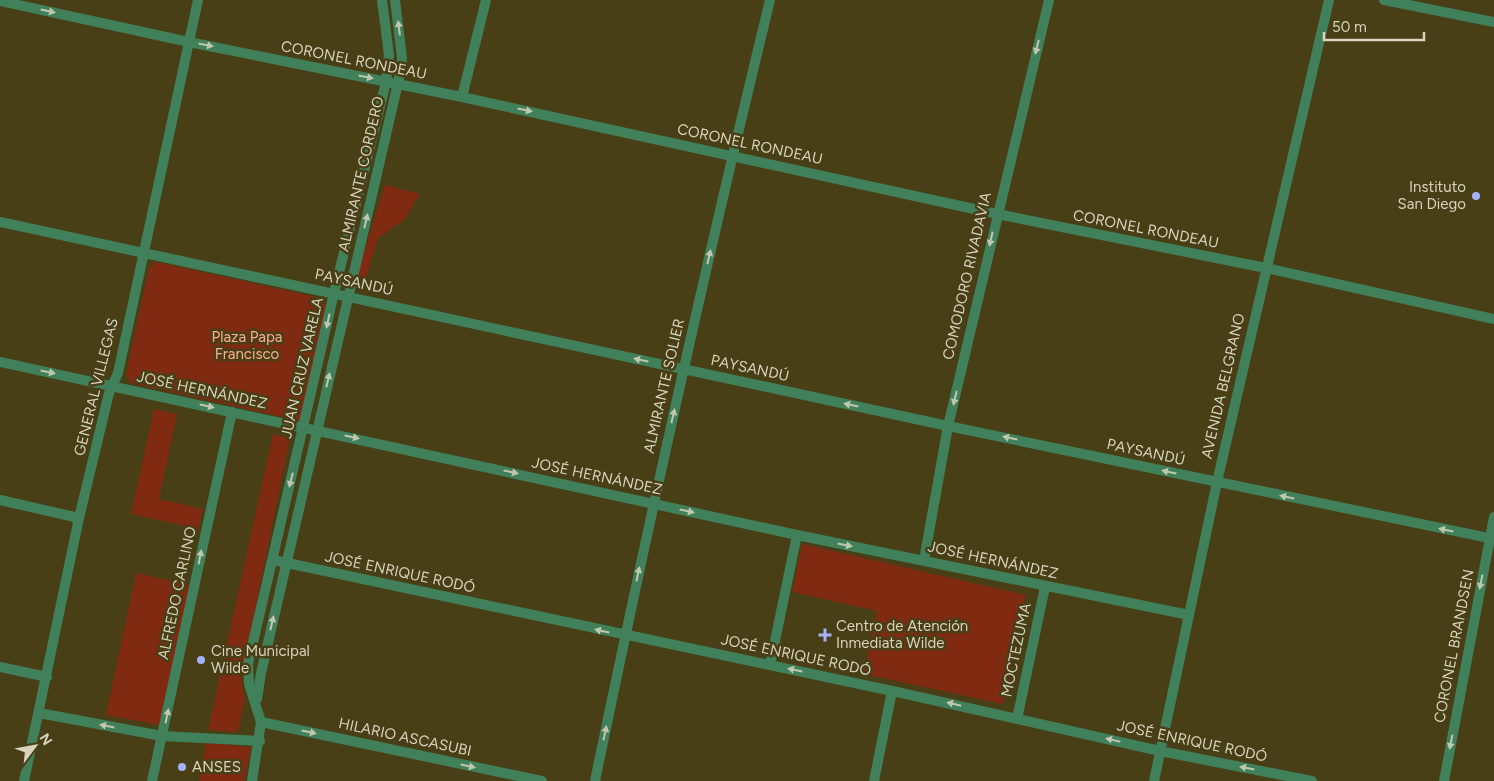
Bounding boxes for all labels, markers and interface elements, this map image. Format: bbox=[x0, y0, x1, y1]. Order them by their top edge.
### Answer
one-way arrow bbox=[40, 7, 55, 15]
scale bar bbox=[1324, 10, 1424, 42]
text: 50 m bbox=[1332, 18, 1367, 36]
one-way arrow bbox=[395, 20, 403, 36]
street label: CORONEL RONDEAU bbox=[280, 37, 428, 83]
one-way arrow bbox=[1033, 40, 1041, 55]
one-way arrow bbox=[199, 42, 215, 50]
one-way arrow bbox=[358, 74, 374, 82]
street label: ALMIRANTE CORDERO bbox=[334, 95, 388, 253]
one-way arrow bbox=[517, 106, 532, 114]
street label: CORONEL RONDEAU bbox=[676, 120, 824, 168]
place label: Instituto San Diego bbox=[1398, 178, 1466, 213]
marker: Instituto San Diego bbox=[1470, 190, 1482, 202]
street label: COMODORO RIVADAVIA bbox=[939, 191, 995, 361]
street label: CORONEL RONDEAU bbox=[1072, 206, 1220, 252]
one-way arrow bbox=[362, 214, 370, 229]
one-way arrow bbox=[987, 232, 995, 247]
one-way arrow bbox=[705, 249, 713, 265]
street label: PAYSANDÚ bbox=[313, 265, 395, 299]
street label: JUAN CRUZ VARELA bbox=[277, 296, 327, 440]
street label: AVENIDA BELGRANO bbox=[1198, 312, 1248, 460]
one-way arrow bbox=[324, 314, 332, 329]
street label: GENERAL VILLEGAS bbox=[70, 316, 122, 458]
street label: ALMIRANTE SOLIER bbox=[640, 317, 688, 455]
park label: Plaza Papa Francisco bbox=[211, 328, 283, 363]
street label: PAYSANDÚ bbox=[709, 351, 791, 385]
one-way arrow bbox=[632, 355, 648, 363]
street label: JOSÉ HERNÁNDEZ bbox=[135, 367, 269, 413]
one-way arrow bbox=[40, 368, 55, 376]
one-way arrow bbox=[324, 372, 332, 387]
one-way arrow bbox=[951, 390, 959, 405]
one-way arrow bbox=[844, 401, 859, 409]
one-way arrow bbox=[199, 403, 215, 411]
one-way arrow bbox=[669, 408, 677, 423]
one-way arrow bbox=[344, 434, 360, 442]
one-way arrow bbox=[1002, 434, 1018, 442]
street label: PAYSANDÚ bbox=[1105, 435, 1187, 469]
street label: JOSÉ HERNÁNDEZ bbox=[530, 453, 664, 499]
one-way arrow bbox=[503, 468, 518, 476]
one-way arrow bbox=[1162, 468, 1177, 476]
one-way arrow bbox=[287, 472, 295, 487]
one-way arrow bbox=[1279, 492, 1295, 500]
one-way arrow bbox=[679, 507, 694, 515]
street label: ALFREDO CARLINO bbox=[154, 525, 200, 661]
one-way arrow bbox=[1438, 525, 1454, 533]
street label: JOSÉ HERNÁNDEZ bbox=[926, 537, 1060, 583]
one-way arrow bbox=[838, 541, 854, 549]
street label: JOSÉ ENRIQUE RODÓ bbox=[323, 547, 477, 597]
one-way arrow bbox=[196, 549, 204, 565]
one-way arrow bbox=[634, 567, 642, 582]
street label: CORONEL BRANDSEN bbox=[1430, 568, 1478, 724]
one-way arrow bbox=[1477, 575, 1485, 591]
street label: MOCTEZUMA bbox=[997, 601, 1035, 699]
one-way arrow bbox=[268, 616, 276, 631]
place label: Centro de Atención Inmediata Wilde bbox=[836, 617, 968, 652]
one-way arrow bbox=[593, 626, 609, 634]
marker: Centro de Atención Inmediata Wilde bbox=[818, 628, 832, 642]
street label: JOSÉ ENRIQUE RODÓ bbox=[719, 630, 873, 680]
place label: Cine Municipal Wilde bbox=[211, 642, 310, 677]
marker: Cine Municipal Wilde bbox=[195, 654, 207, 666]
one-way arrow bbox=[788, 666, 803, 674]
one-way arrow bbox=[947, 700, 962, 708]
one-way arrow bbox=[163, 708, 171, 724]
street label: HILARIO ASCASUBI bbox=[337, 714, 473, 760]
street label: JOSÉ ENRIQUE RODÓ bbox=[1115, 716, 1269, 766]
north arrow bbox=[10, 721, 60, 771]
one-way arrow bbox=[98, 722, 114, 730]
one-way arrow bbox=[601, 726, 609, 741]
one-way arrow bbox=[302, 728, 317, 736]
text: N bbox=[36, 730, 56, 748]
one-way arrow bbox=[1447, 735, 1455, 750]
one-way arrow bbox=[1105, 736, 1120, 744]
place label: ANSES bbox=[192, 758, 241, 776]
marker: ANSES bbox=[176, 761, 188, 773]
one-way arrow bbox=[461, 762, 477, 770]
one-way arrow bbox=[1240, 764, 1255, 772]

